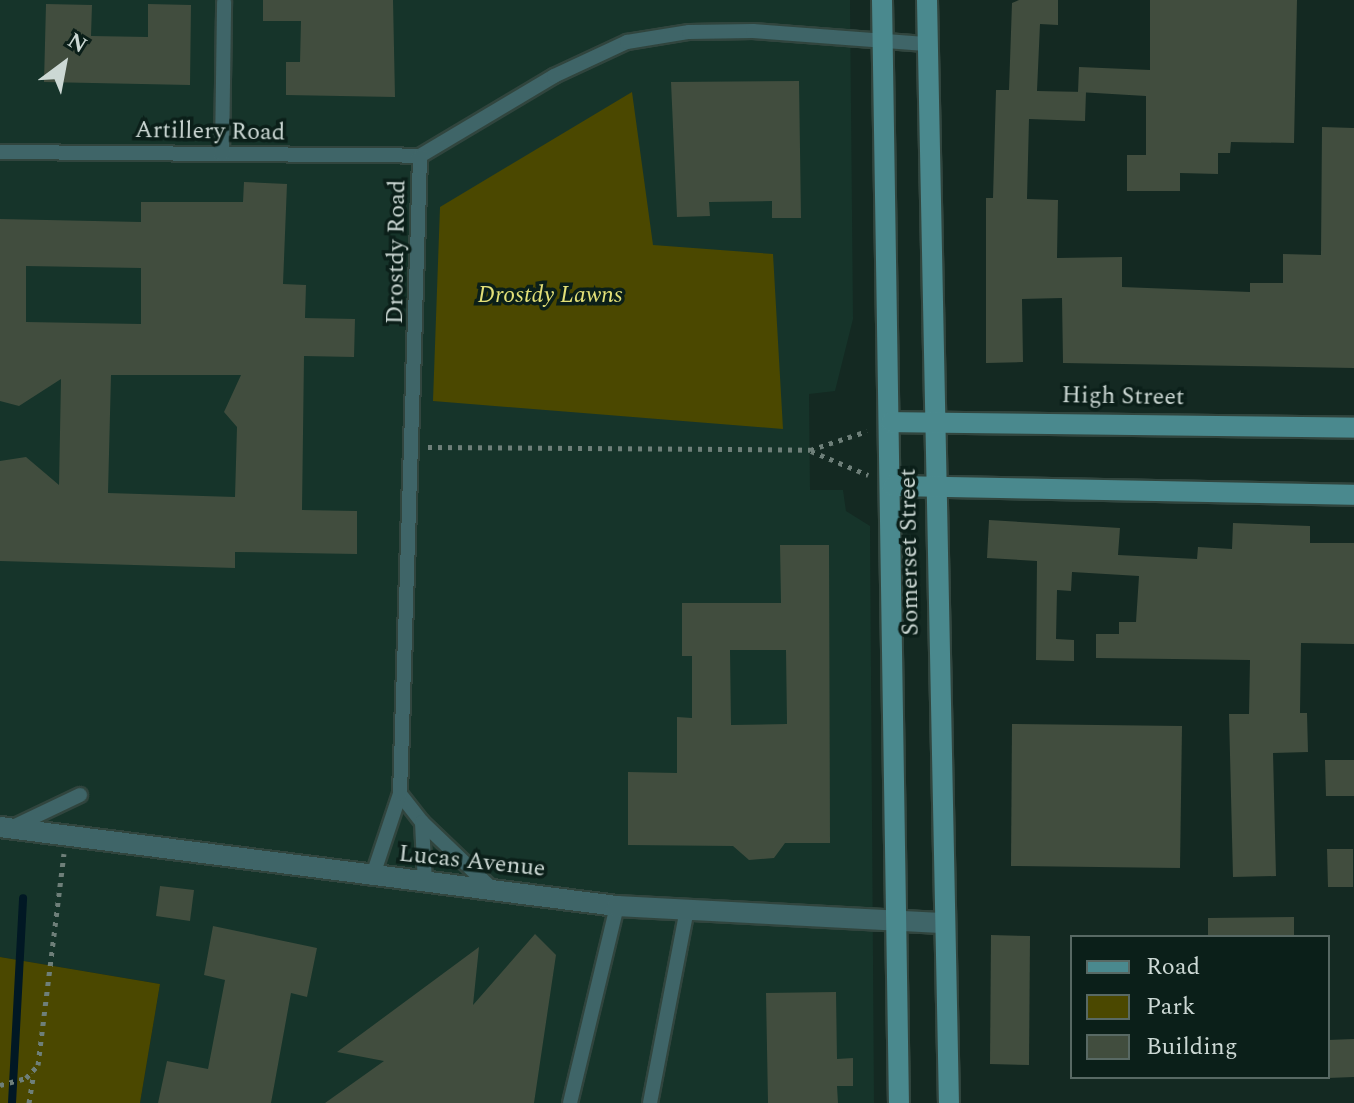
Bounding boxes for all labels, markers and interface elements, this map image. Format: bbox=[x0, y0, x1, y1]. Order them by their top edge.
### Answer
north arrow bbox=[24, 24, 104, 104]
text: N bbox=[61, 24, 93, 62]
street label: Artillery Road bbox=[135, 116, 285, 148]
street label: Drostdy Road bbox=[381, 179, 413, 325]
park label: Drostdy Lawns bbox=[478, 282, 622, 310]
street label: High Street bbox=[1061, 382, 1185, 412]
street label: Somerset Street bbox=[894, 468, 926, 636]
street label: Lucas Avenue bbox=[397, 840, 547, 884]
legend bbox=[1070, 935, 1330, 1079]
text: Road bbox=[1146, 949, 1200, 985]
text: Park bbox=[1146, 989, 1196, 1025]
text: Building bbox=[1146, 1029, 1238, 1065]

